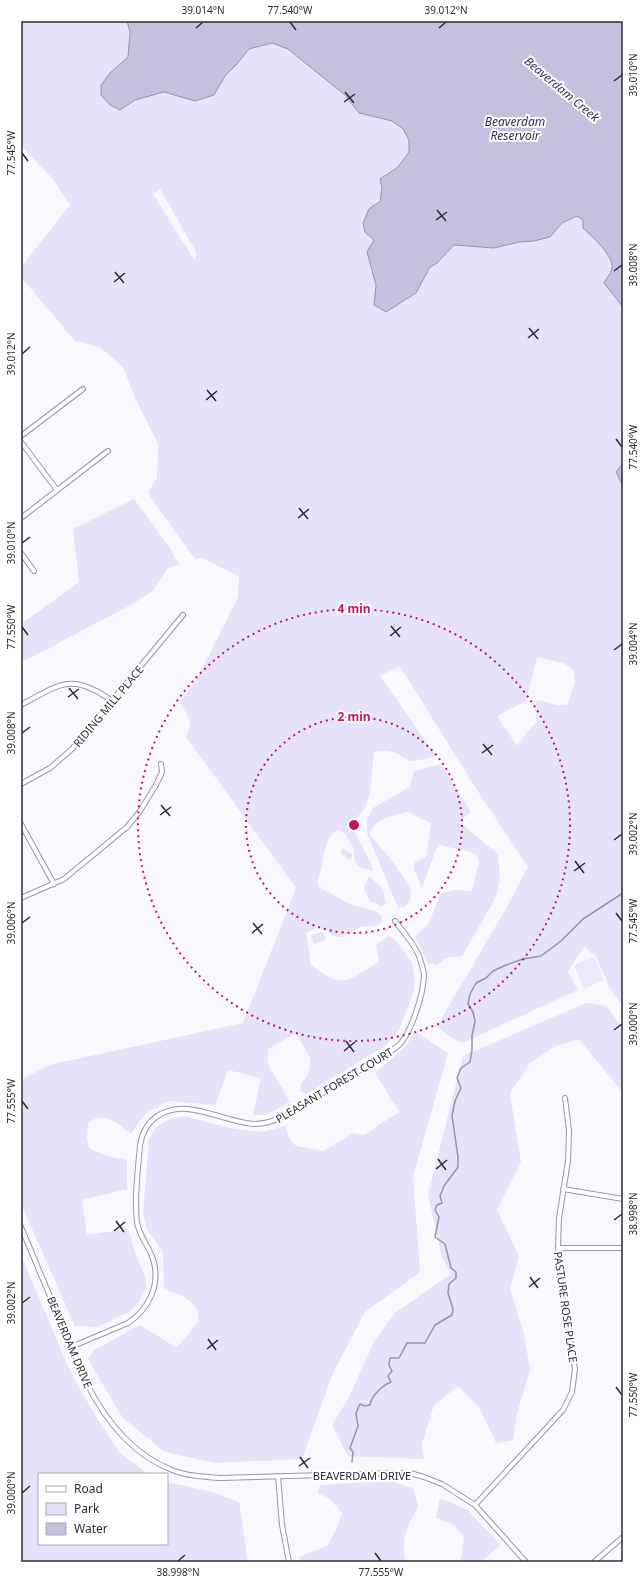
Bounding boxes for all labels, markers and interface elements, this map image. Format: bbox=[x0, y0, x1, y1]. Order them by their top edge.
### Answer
text: 39.014°N bbox=[181, 3, 225, 17]
text: 77.540°W bbox=[268, 3, 313, 17]
text: 39.012°N bbox=[424, 3, 468, 17]
water label: Beaverdam Creek bbox=[521, 53, 604, 126]
text: 39.010°N bbox=[626, 53, 640, 97]
water label: Beaverdam Reservoir bbox=[485, 113, 545, 144]
text: 77.545°W bbox=[4, 130, 18, 175]
text: 39.008°N bbox=[626, 243, 640, 287]
text: 39.012°N bbox=[4, 332, 18, 376]
text: 77.540°W bbox=[626, 424, 640, 469]
text: 39.010°N bbox=[4, 521, 18, 565]
text: 4 min bbox=[337, 600, 371, 617]
text: 77.550°W bbox=[4, 604, 18, 649]
text: 39.004°N bbox=[626, 622, 640, 666]
street label: RIDING MILL PLACE bbox=[69, 662, 147, 750]
text: 2 min bbox=[337, 708, 371, 725]
text: 39.008°N bbox=[4, 711, 18, 755]
text: 39.002°N bbox=[626, 812, 640, 856]
centre of rings bbox=[347, 818, 361, 832]
text: 77.545°W bbox=[626, 898, 640, 943]
text: 39.006°N bbox=[4, 901, 18, 945]
text: 39.000°N bbox=[626, 1002, 640, 1046]
street label: PLEASANT FOREST COURT bbox=[272, 1044, 396, 1126]
text: 77.555°W bbox=[4, 1078, 18, 1123]
text: 38.998°N bbox=[626, 1192, 640, 1236]
street label: PASTURE ROSE PLACE bbox=[551, 1251, 581, 1363]
text: 39.002°N bbox=[4, 1281, 18, 1325]
street label: BEAVERDAM DRIVE bbox=[44, 1294, 96, 1390]
text: 77.550°W bbox=[626, 1372, 640, 1417]
street label: BEAVERDAM DRIVE bbox=[313, 1468, 411, 1483]
text: 39.000°N bbox=[4, 1471, 18, 1515]
legend bbox=[38, 1473, 168, 1545]
text: Road bbox=[74, 1480, 103, 1497]
text: Park bbox=[74, 1500, 100, 1517]
text: Water bbox=[74, 1520, 108, 1537]
text: 38.998°N bbox=[156, 1565, 200, 1579]
text: 77.555°W bbox=[359, 1565, 404, 1579]

